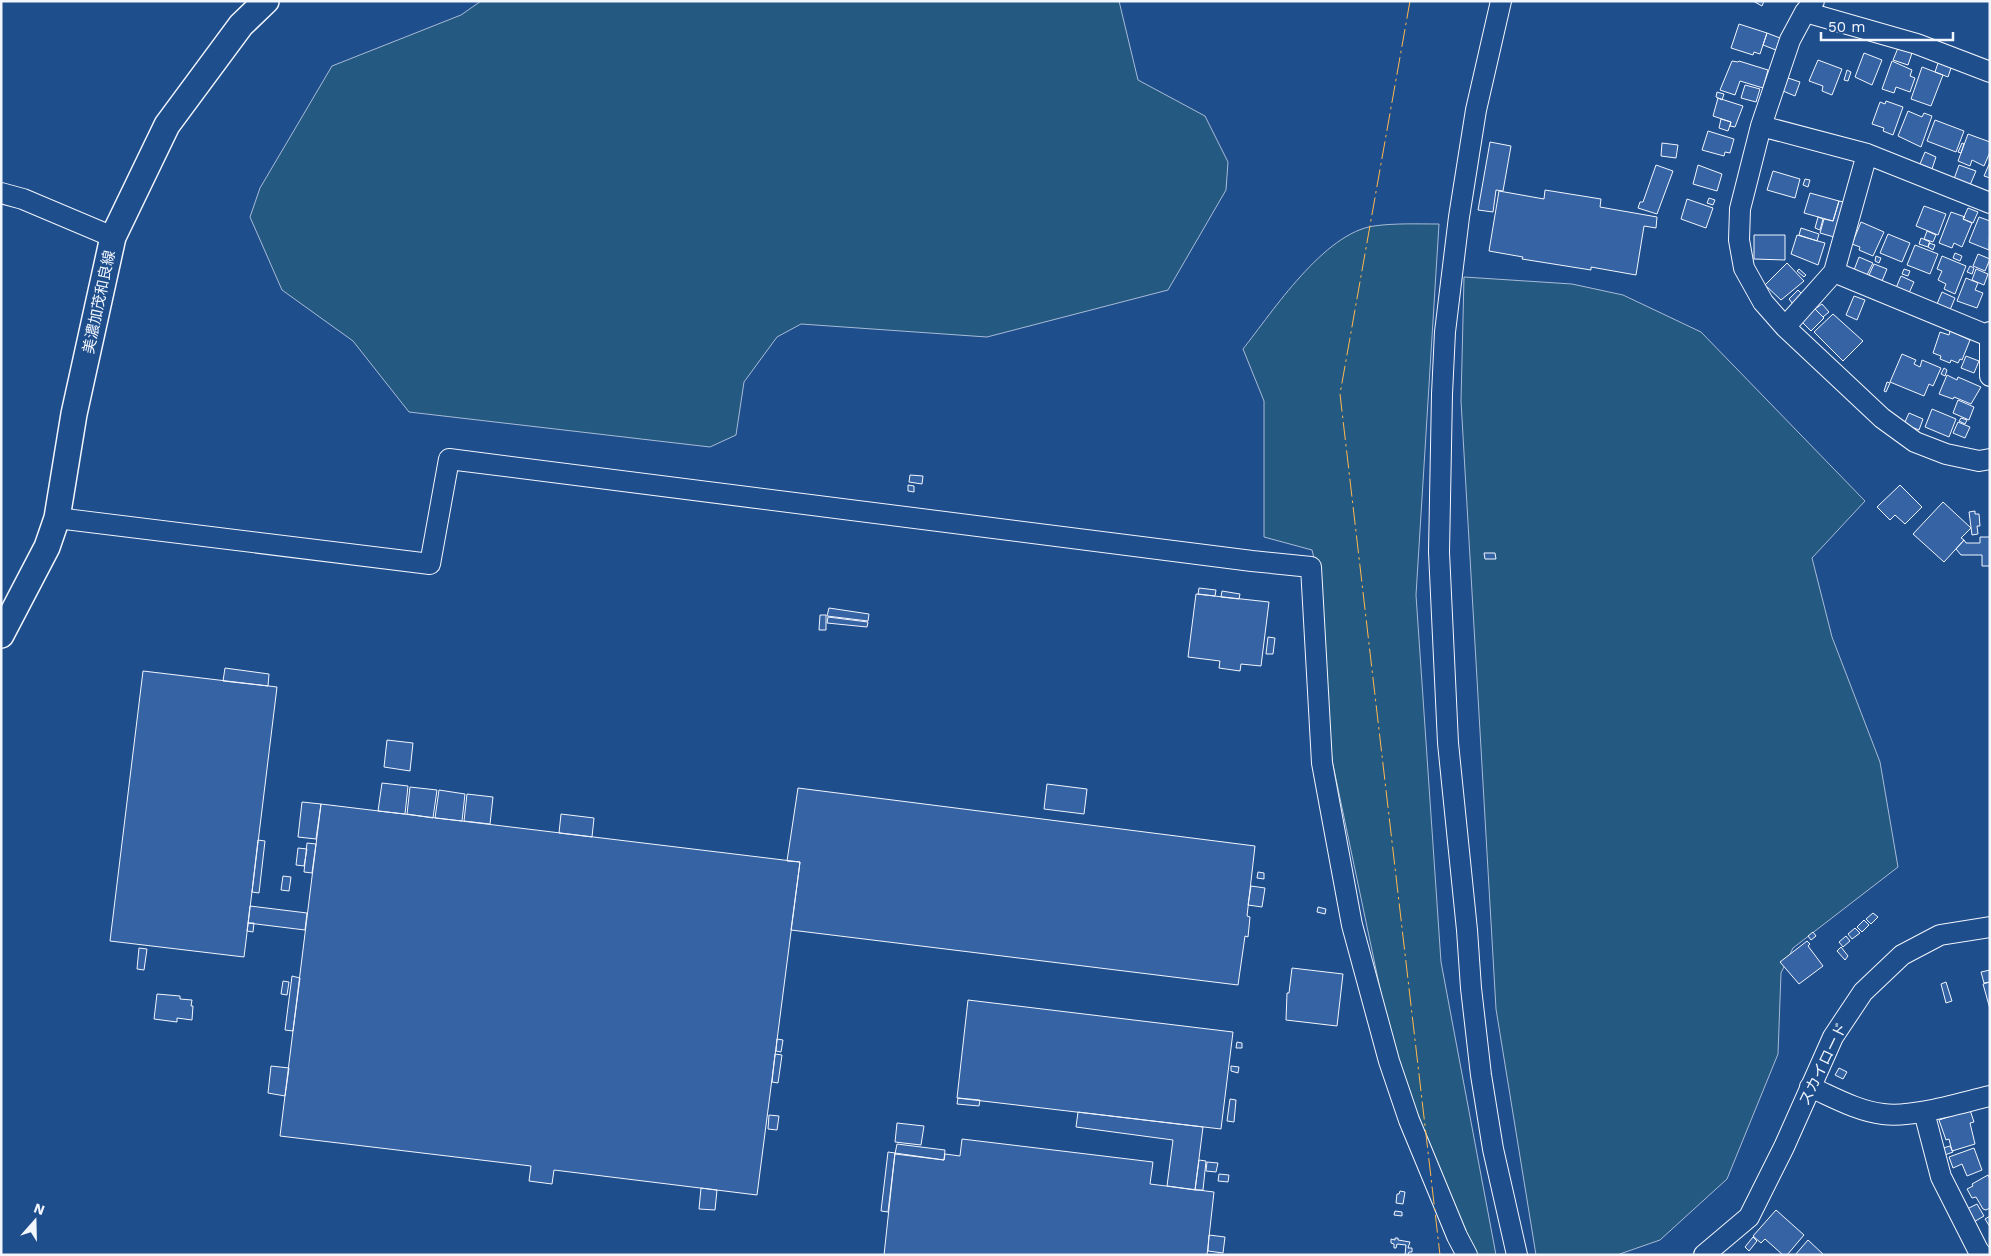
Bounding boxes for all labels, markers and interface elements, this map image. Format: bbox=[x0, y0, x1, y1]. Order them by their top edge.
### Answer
scale bar bbox=[1821, 10, 1954, 42]
text: 50 m bbox=[1828, 18, 1865, 36]
street label: 美濃加茂和良線 bbox=[79, 249, 119, 355]
street label: スカイロード bbox=[1795, 1020, 1851, 1108]
north arrow bbox=[10, 1196, 60, 1246]
text: N bbox=[32, 1199, 47, 1218]

